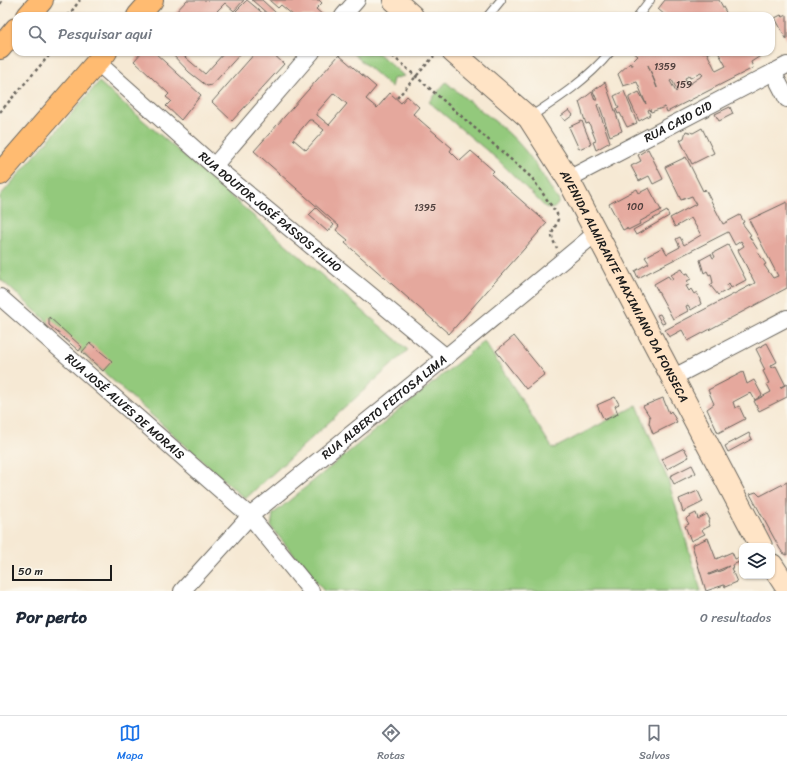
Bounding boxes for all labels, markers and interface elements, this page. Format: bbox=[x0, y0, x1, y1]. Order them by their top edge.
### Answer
search box bbox=[12, 12, 775, 56]
text: Pesquisar aqui bbox=[58, 21, 152, 47]
icon: search bbox=[26, 23, 48, 45]
house number: 1359 bbox=[654, 58, 676, 76]
house number: 159 bbox=[676, 76, 692, 94]
street label: RUA CAIO CID bbox=[640, 94, 717, 149]
street label: RUA DOUTOR JOSÉ PASSOS FILHO bbox=[193, 146, 347, 278]
street label: AVENIDA ALMIRANTE MAXIMIANO DA FONSECA bbox=[553, 164, 695, 407]
house number: 100 bbox=[627, 198, 643, 216]
house number: 1395 bbox=[414, 199, 436, 217]
street label: RUA JOSÉ ALVES DE MORAIS bbox=[60, 348, 190, 465]
street label: RUA ALBERTO FEITOSA LIMA bbox=[316, 349, 452, 465]
map controls bbox=[739, 543, 775, 579]
button: layers bbox=[739, 543, 775, 579]
text: 50 m bbox=[18, 562, 43, 581]
scale bar bbox=[12, 563, 112, 582]
text: Por perto bbox=[16, 602, 87, 632]
text: 0 resultados bbox=[700, 606, 771, 629]
tab: Mapa bbox=[117, 722, 143, 765]
tab: Rotas bbox=[377, 722, 405, 765]
tab: Salvos bbox=[639, 722, 670, 765]

